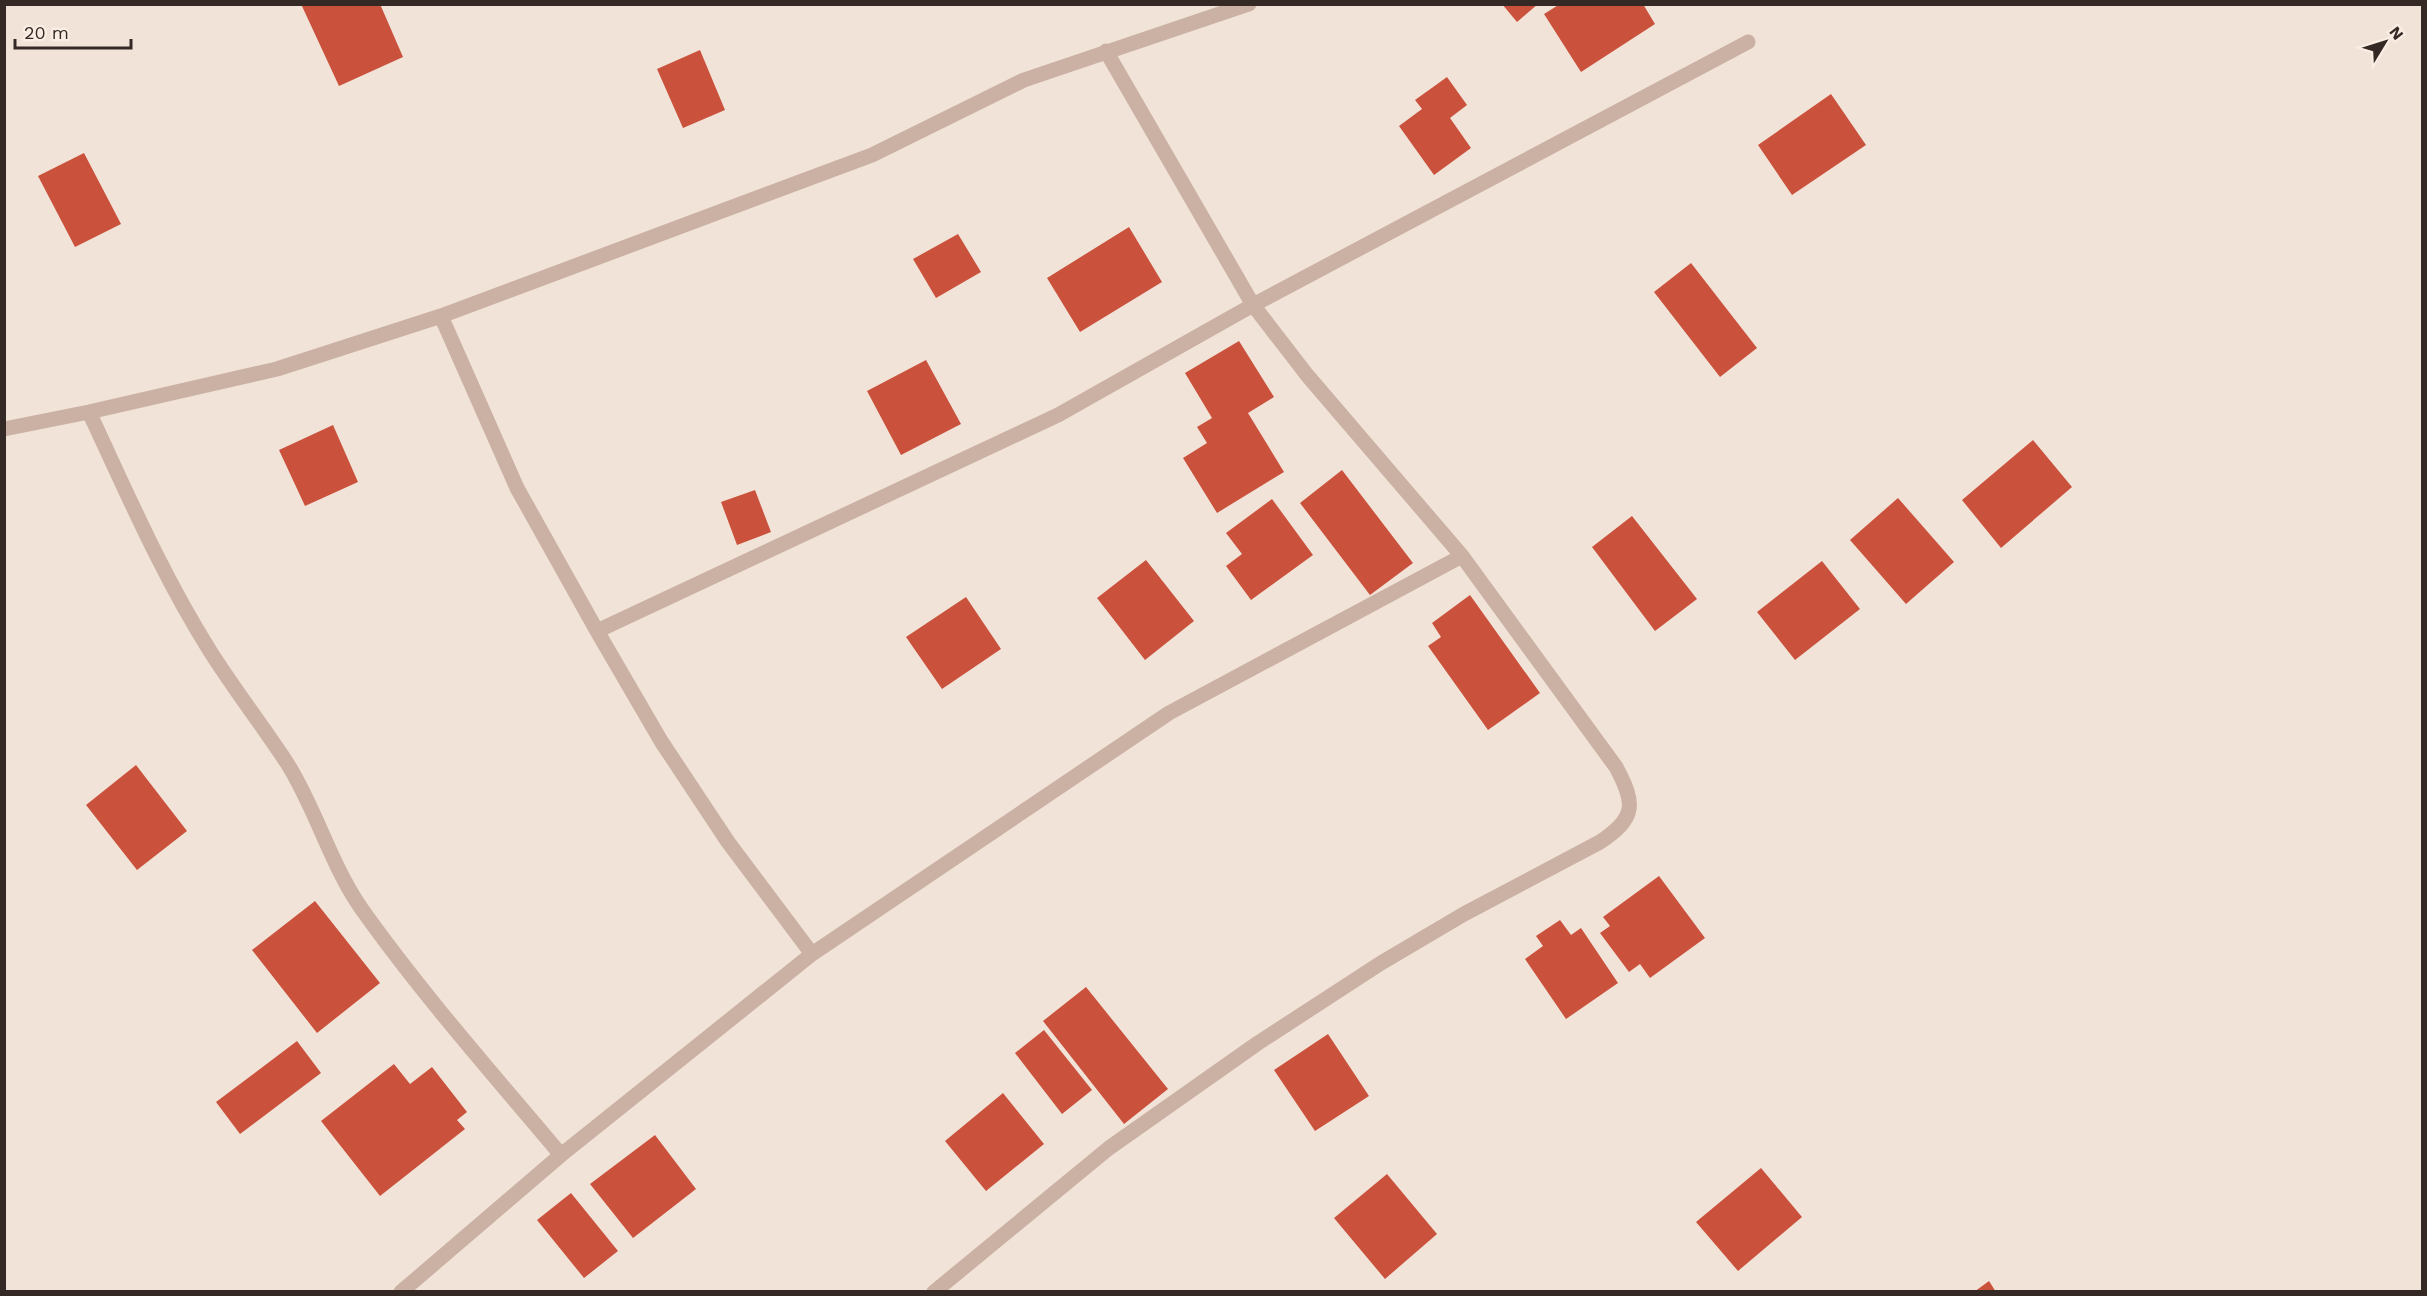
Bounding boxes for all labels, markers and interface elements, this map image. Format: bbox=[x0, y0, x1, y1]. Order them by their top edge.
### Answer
scale bar bbox=[15, 12, 130, 50]
north arrow bbox=[2355, 12, 2415, 72]
text: 20 m bbox=[24, 22, 69, 43]
text: N bbox=[2385, 23, 2408, 44]

